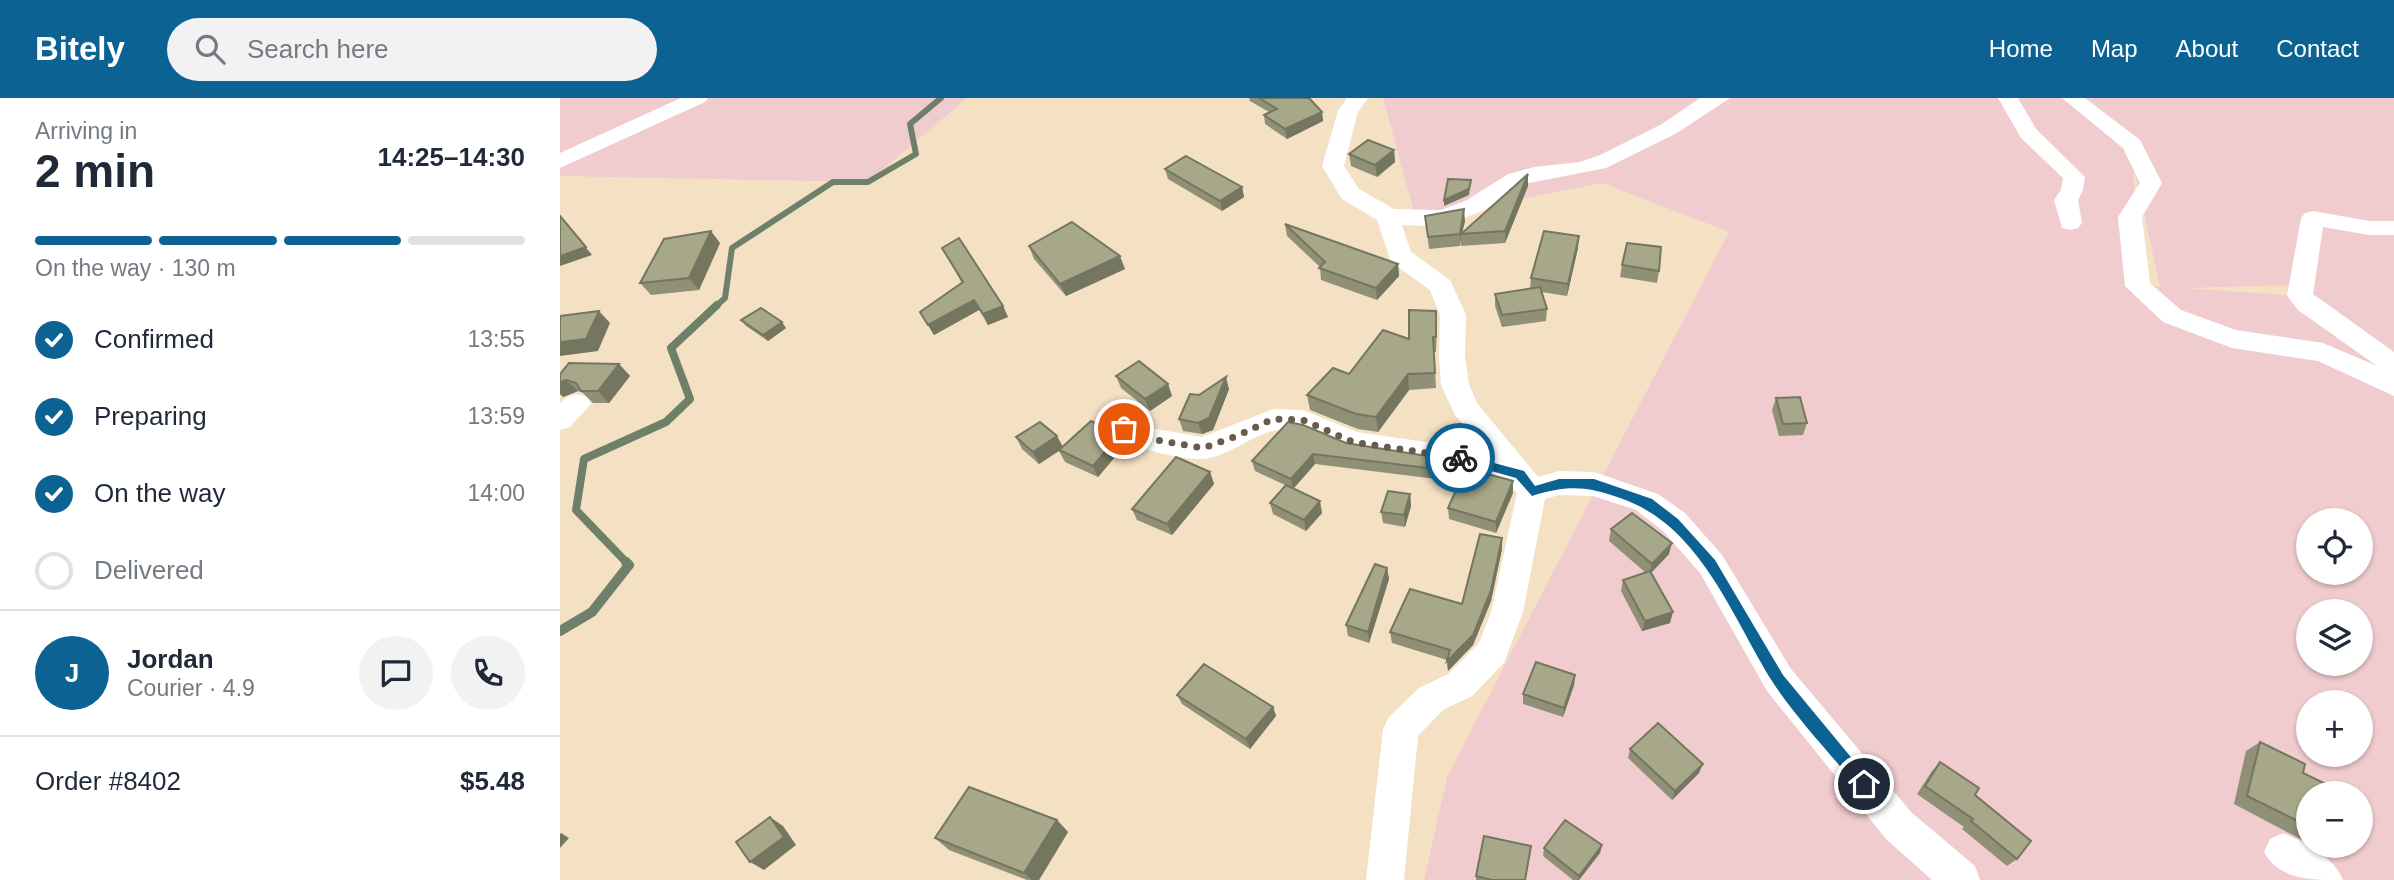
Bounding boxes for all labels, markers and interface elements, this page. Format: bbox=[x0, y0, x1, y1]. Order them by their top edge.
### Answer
search box bbox=[167, 18, 657, 81]
text: Bitely bbox=[35, 30, 125, 67]
icon: search bbox=[191, 30, 229, 68]
text: Search here bbox=[247, 34, 389, 64]
text: Home bbox=[1989, 35, 2053, 62]
text: Map bbox=[2091, 35, 2138, 62]
text: About bbox=[2176, 35, 2238, 62]
text: Contact bbox=[2276, 35, 2359, 62]
text: Arriving in bbox=[35, 118, 137, 144]
text: 14:25–14:30 bbox=[378, 142, 525, 172]
text: 2 min bbox=[35, 145, 155, 197]
text: On the way · 130 m bbox=[35, 255, 236, 281]
icon: check bbox=[35, 321, 73, 359]
text: Confirmed bbox=[94, 324, 214, 354]
text: 13:55 bbox=[467, 326, 525, 352]
icon: check bbox=[35, 398, 73, 436]
pin bbox=[1094, 399, 1154, 459]
text: Preparing bbox=[94, 401, 207, 431]
text: 13:59 bbox=[467, 403, 525, 429]
icon: bag bbox=[1105, 410, 1143, 448]
courier bbox=[1425, 423, 1495, 493]
icon: bike bbox=[1441, 439, 1479, 477]
icon: check bbox=[35, 475, 73, 513]
text: On the way bbox=[94, 478, 226, 508]
text: 14:00 bbox=[467, 480, 525, 506]
map controls bbox=[2296, 508, 2373, 858]
button: locate bbox=[2296, 508, 2373, 585]
text: Delivered bbox=[94, 555, 204, 585]
button: layers bbox=[2296, 599, 2373, 676]
button: chat bbox=[359, 636, 433, 710]
button: phone bbox=[451, 636, 525, 710]
text: Jordan bbox=[127, 644, 214, 674]
text: J bbox=[65, 658, 79, 688]
text: Courier · 4.9 bbox=[127, 675, 255, 701]
button: + bbox=[2296, 690, 2373, 767]
pin bbox=[1834, 754, 1894, 814]
icon: home bbox=[1845, 765, 1883, 803]
text: Order #8402 bbox=[35, 766, 181, 796]
text: $5.48 bbox=[460, 766, 525, 796]
button: − bbox=[2296, 781, 2373, 858]

